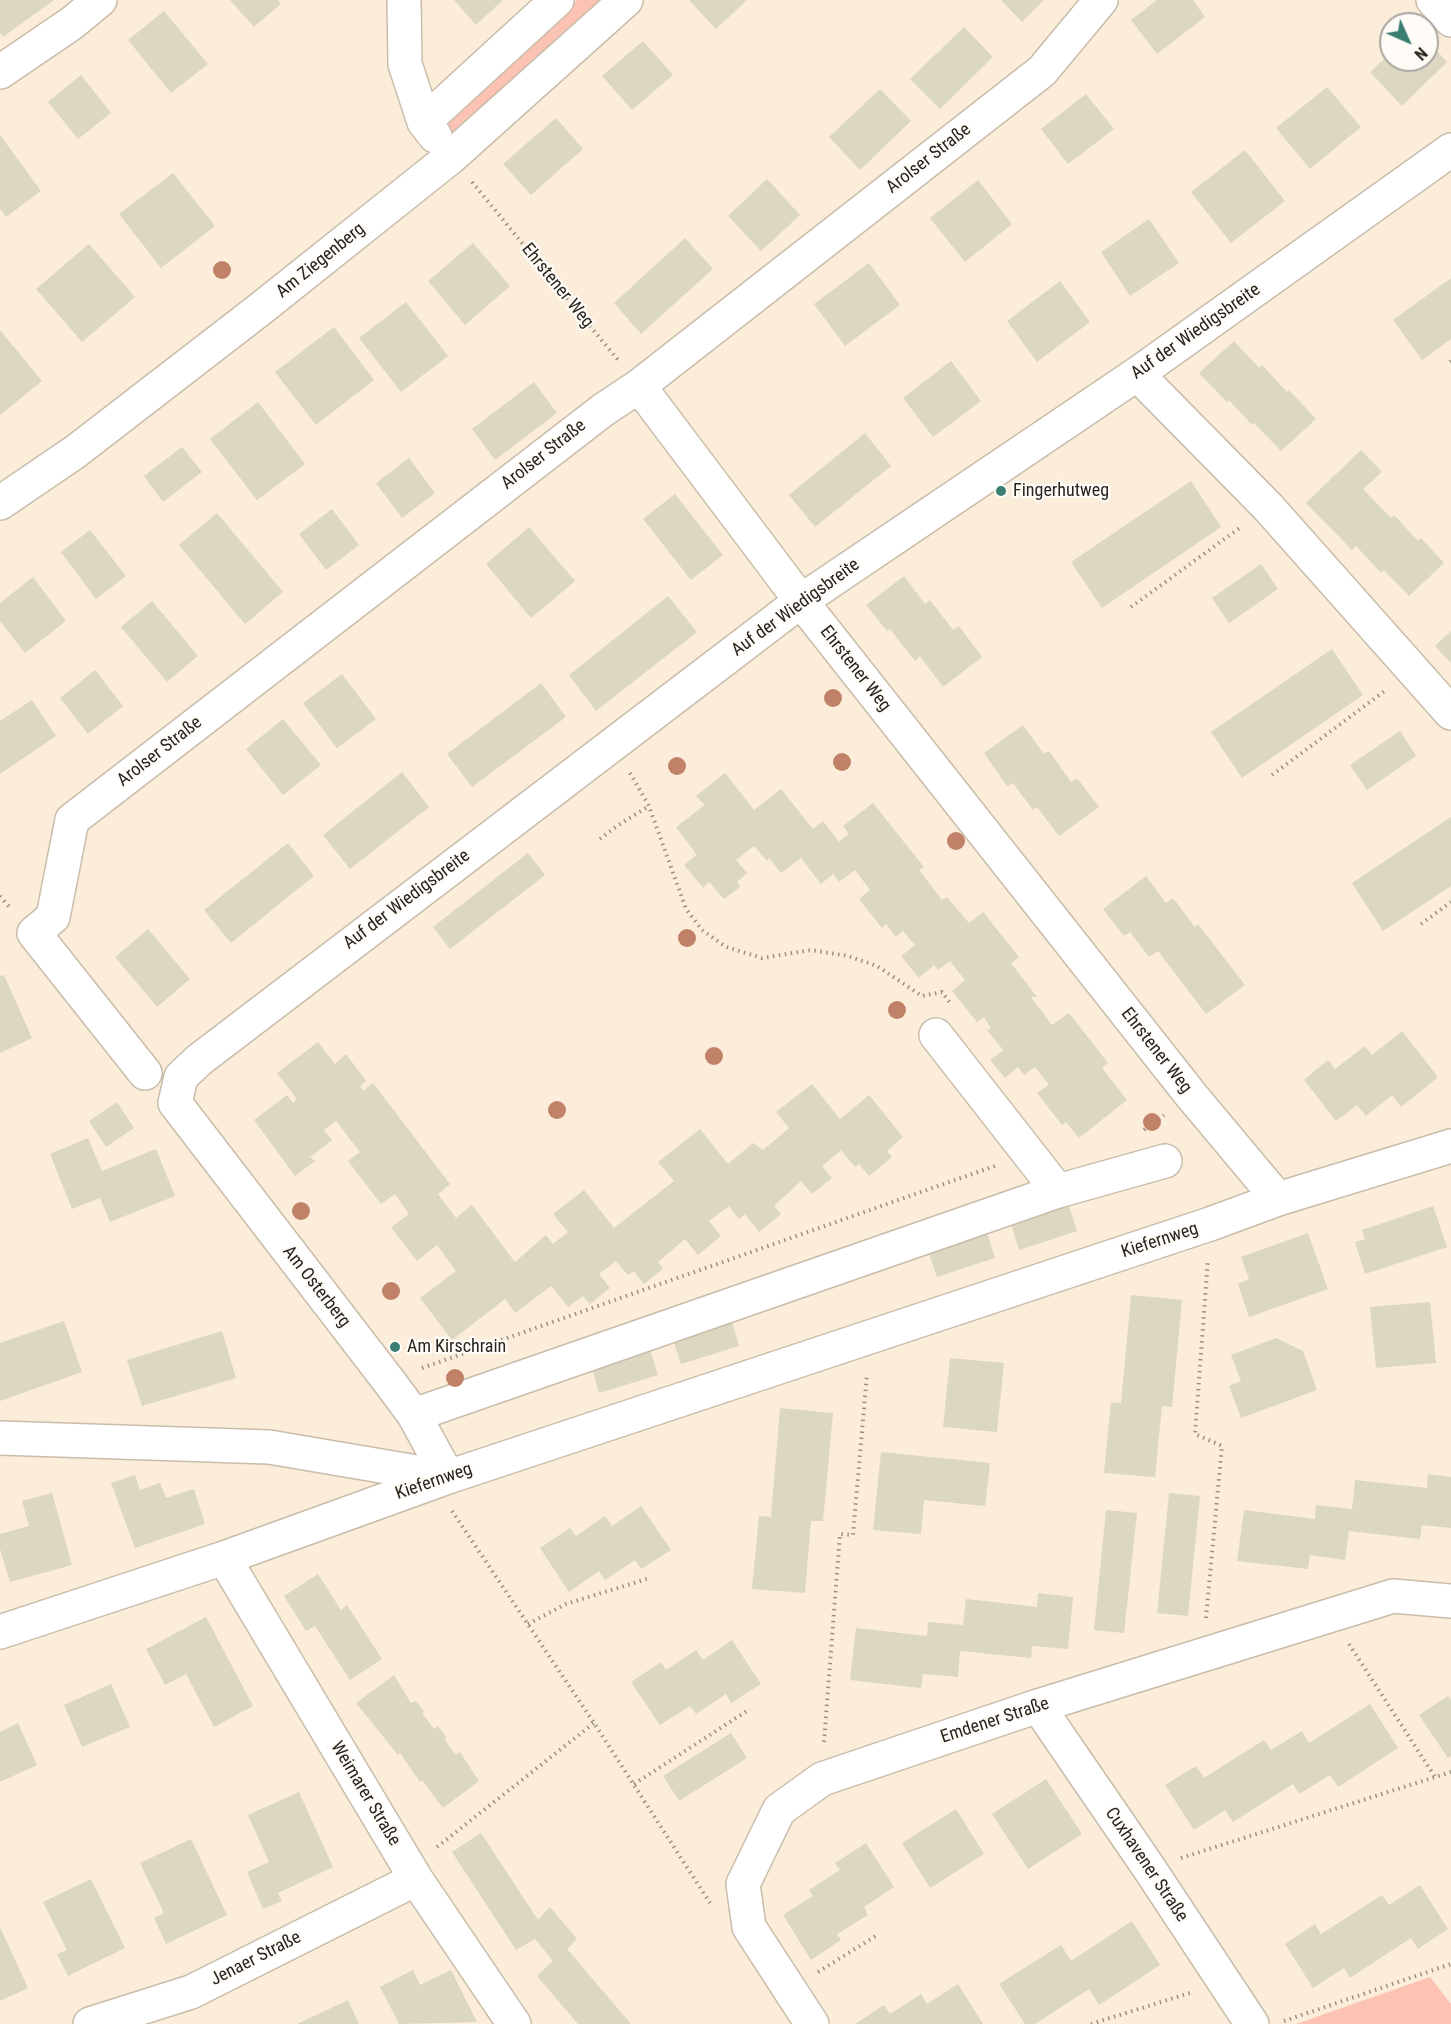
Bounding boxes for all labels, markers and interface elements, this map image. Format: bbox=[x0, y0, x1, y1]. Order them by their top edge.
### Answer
north arrow bbox=[1379, 12, 1439, 72]
text: N bbox=[1410, 43, 1431, 64]
street label: Arolser Straße bbox=[882, 119, 976, 199]
street label: Am Ziegenberg bbox=[272, 219, 370, 303]
street label: Ehrstener Weg bbox=[516, 239, 598, 333]
street label: Auf der Wiedigsbreite bbox=[1127, 279, 1265, 385]
street label: Arolser Straße bbox=[497, 415, 591, 495]
place label: Fingerhutweg bbox=[1013, 480, 1109, 502]
marker: Fingerhutweg bbox=[994, 484, 1008, 498]
street label: Auf der Wiedigsbreite bbox=[728, 554, 864, 662]
street label: Ehrstener Weg bbox=[815, 622, 895, 716]
street label: Arolser Straße bbox=[113, 712, 207, 792]
street label: Auf der Wiedigsbreite bbox=[340, 845, 474, 955]
street label: Ehrstener Weg bbox=[1116, 1004, 1196, 1098]
street label: Kiefernweg bbox=[1119, 1218, 1201, 1264]
street label: Am Osterberg bbox=[277, 1242, 355, 1332]
place label: Am Kirschrain bbox=[407, 1336, 506, 1358]
marker: Am Kirschrain bbox=[388, 1340, 402, 1354]
street label: Kiefernweg bbox=[393, 1459, 475, 1505]
street label: Emdener Straße bbox=[938, 1693, 1052, 1749]
street label: Weimarer Straße bbox=[325, 1738, 405, 1850]
street label: Cuxhavener Straße bbox=[1100, 1804, 1192, 1926]
street label: Jenaer Straße bbox=[207, 1927, 305, 1991]

